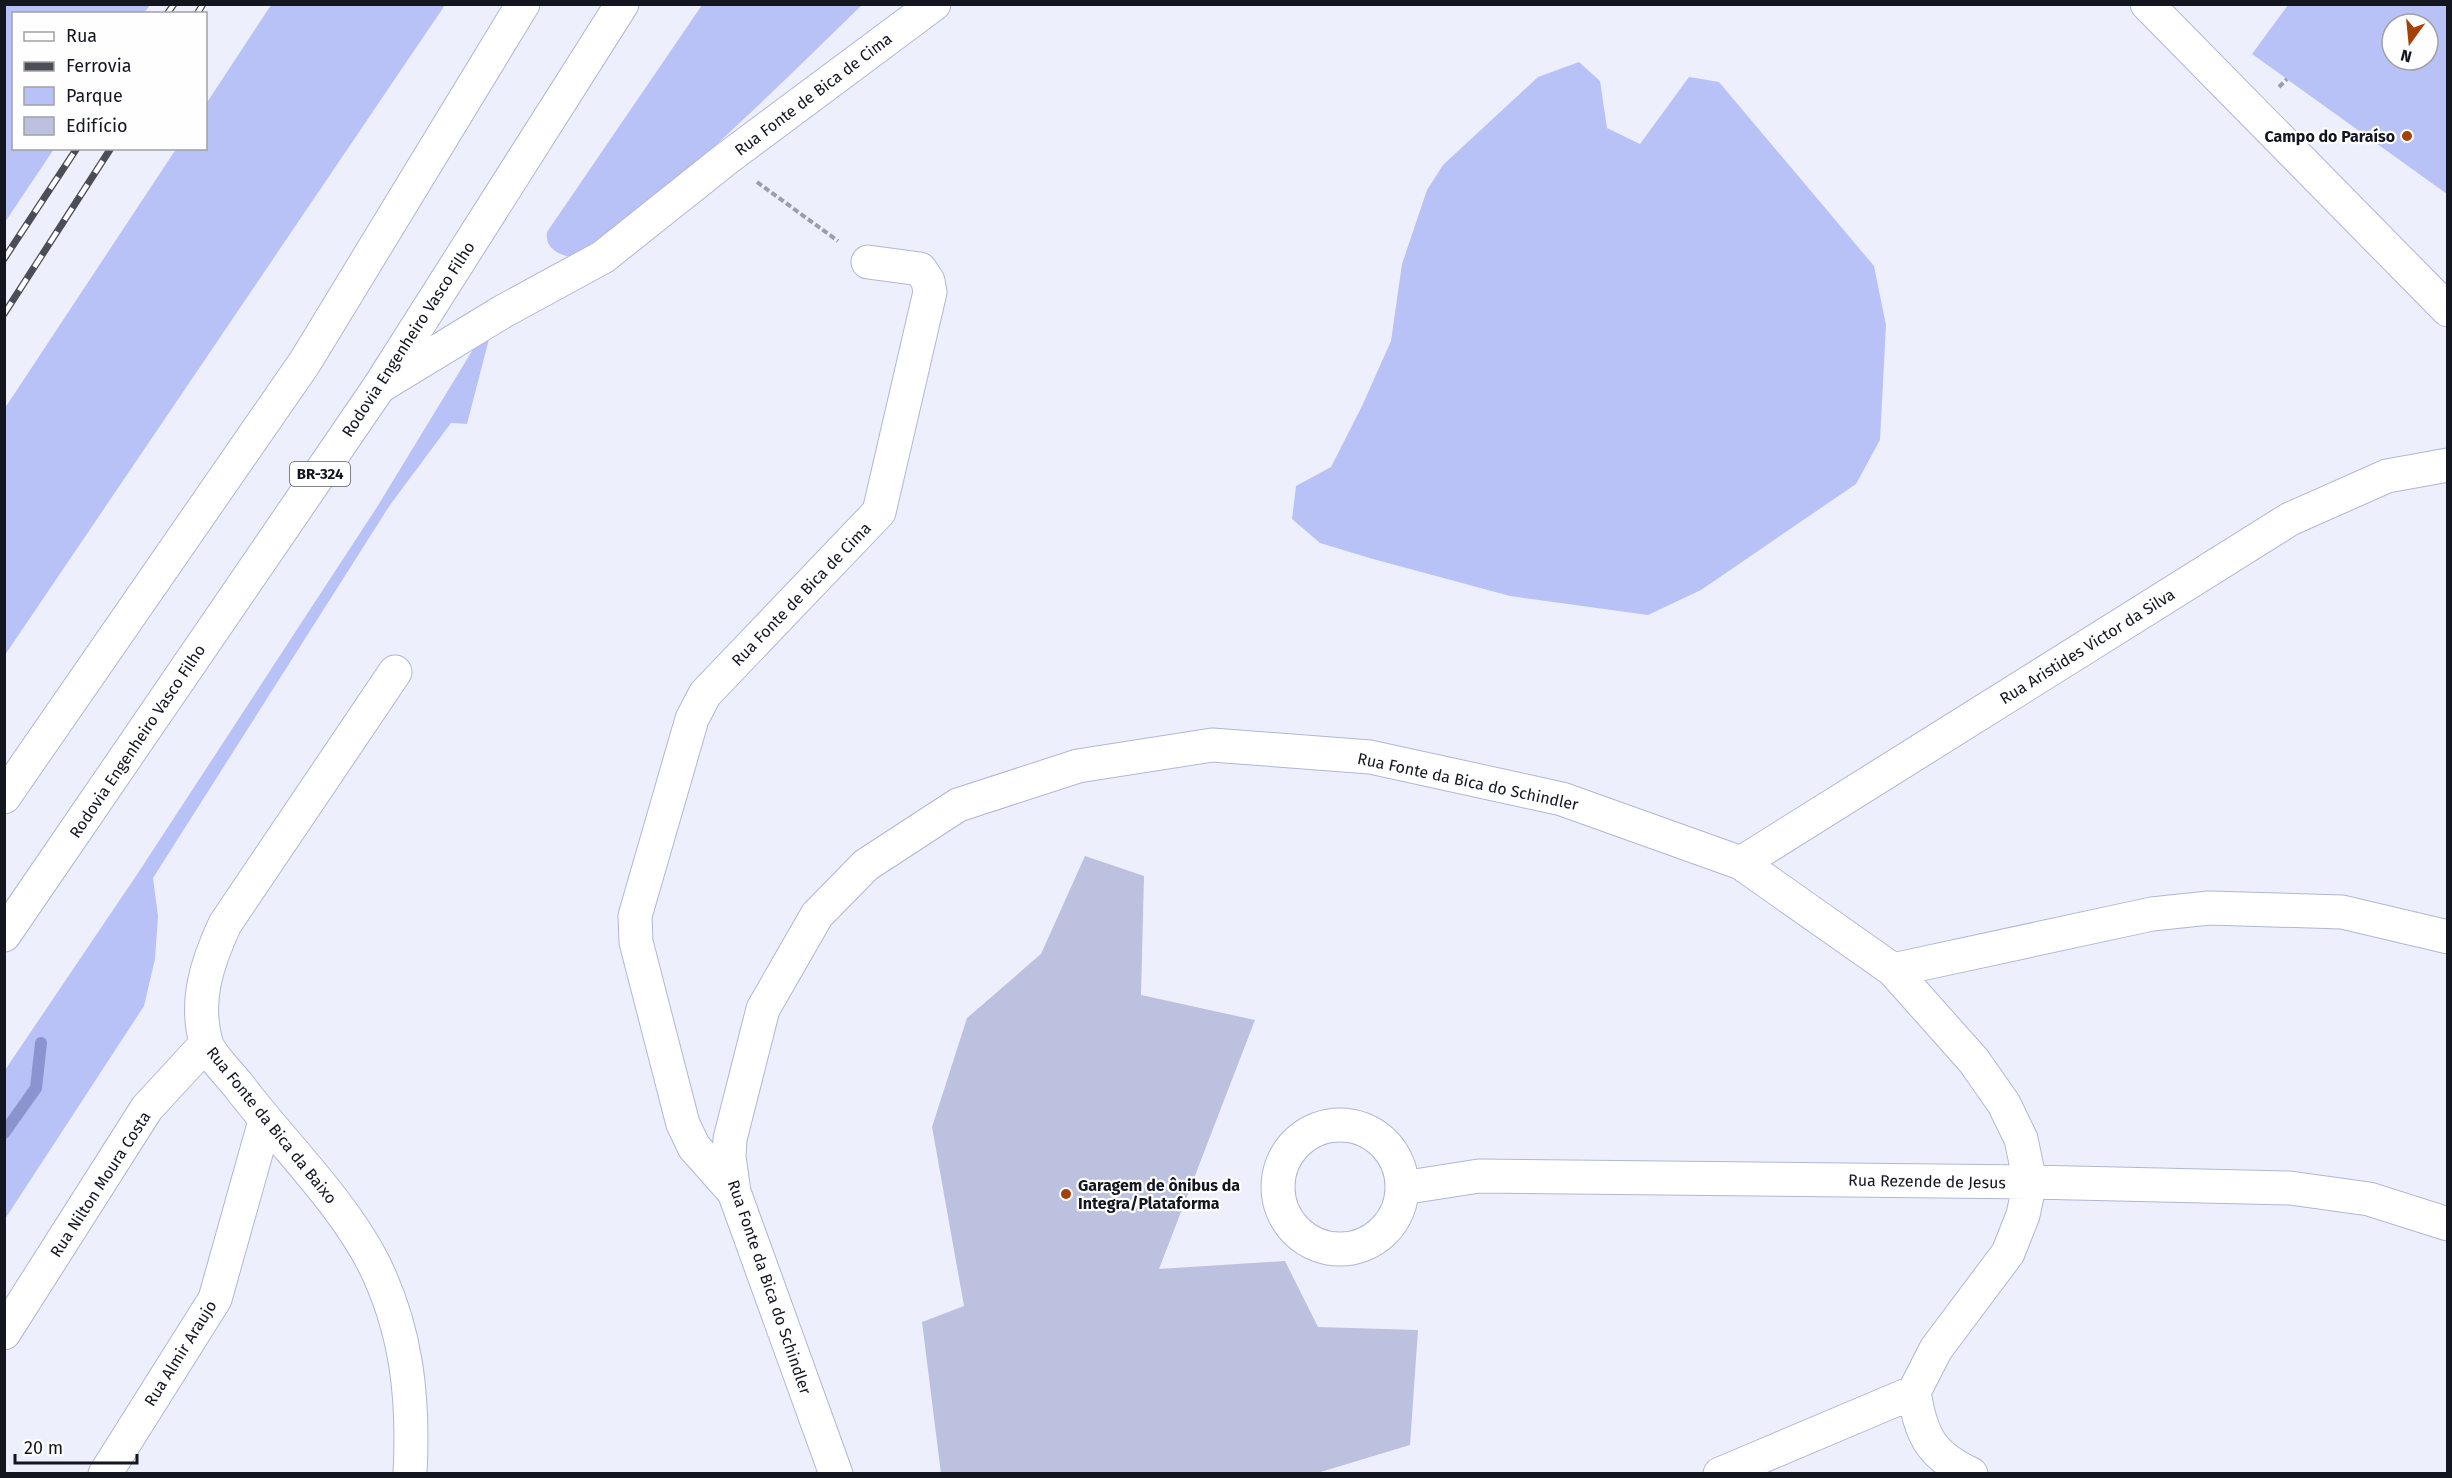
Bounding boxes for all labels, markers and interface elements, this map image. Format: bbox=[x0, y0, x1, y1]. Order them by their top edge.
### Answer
legend bbox=[12, 12, 207, 150]
north arrow bbox=[2380, 12, 2440, 72]
text: Rua bbox=[66, 25, 97, 47]
street label: Rua Fonte de Bica de Cima bbox=[731, 29, 896, 160]
text: N bbox=[2399, 45, 2414, 67]
text: Ferrovia bbox=[66, 55, 132, 77]
text: Parque bbox=[66, 85, 123, 107]
text: Edifício bbox=[66, 115, 128, 137]
place label: Campo do Paraíso bbox=[2265, 127, 2395, 146]
marker: Campo do Paraíso bbox=[2400, 129, 2414, 143]
street label: Rodovia Engenheiro Vasco Filho bbox=[338, 238, 479, 441]
road number: BR-324 bbox=[290, 462, 350, 486]
street label: Rua Fonte de Bica de Cima bbox=[728, 519, 875, 670]
street label: Rua Aristides Victor da Silva bbox=[1996, 585, 2178, 708]
street label: Rodovia Engenheiro Vasco Filho bbox=[65, 641, 209, 842]
street label: Rua Fonte da Bica do Schindler bbox=[1356, 749, 1581, 814]
street label: Rua Fonte da Bica da Baixo bbox=[203, 1043, 341, 1207]
street label: Rua Nilton Moura Costa bbox=[46, 1108, 155, 1261]
street label: Rua Rezende de Jesus bbox=[1848, 1171, 2006, 1192]
place label: Garagem de ônibus da Integra/Plataforma bbox=[1078, 1176, 1240, 1213]
street label: Rua Fonte da Bica do Schindler bbox=[724, 1177, 815, 1398]
marker: Garagem de ônibus da Integra/Plataforma bbox=[1059, 1187, 1073, 1201]
street label: Rua Almir Araujo bbox=[140, 1297, 221, 1410]
scale bar bbox=[15, 1427, 136, 1465]
text: 20 m bbox=[24, 1437, 63, 1459]

